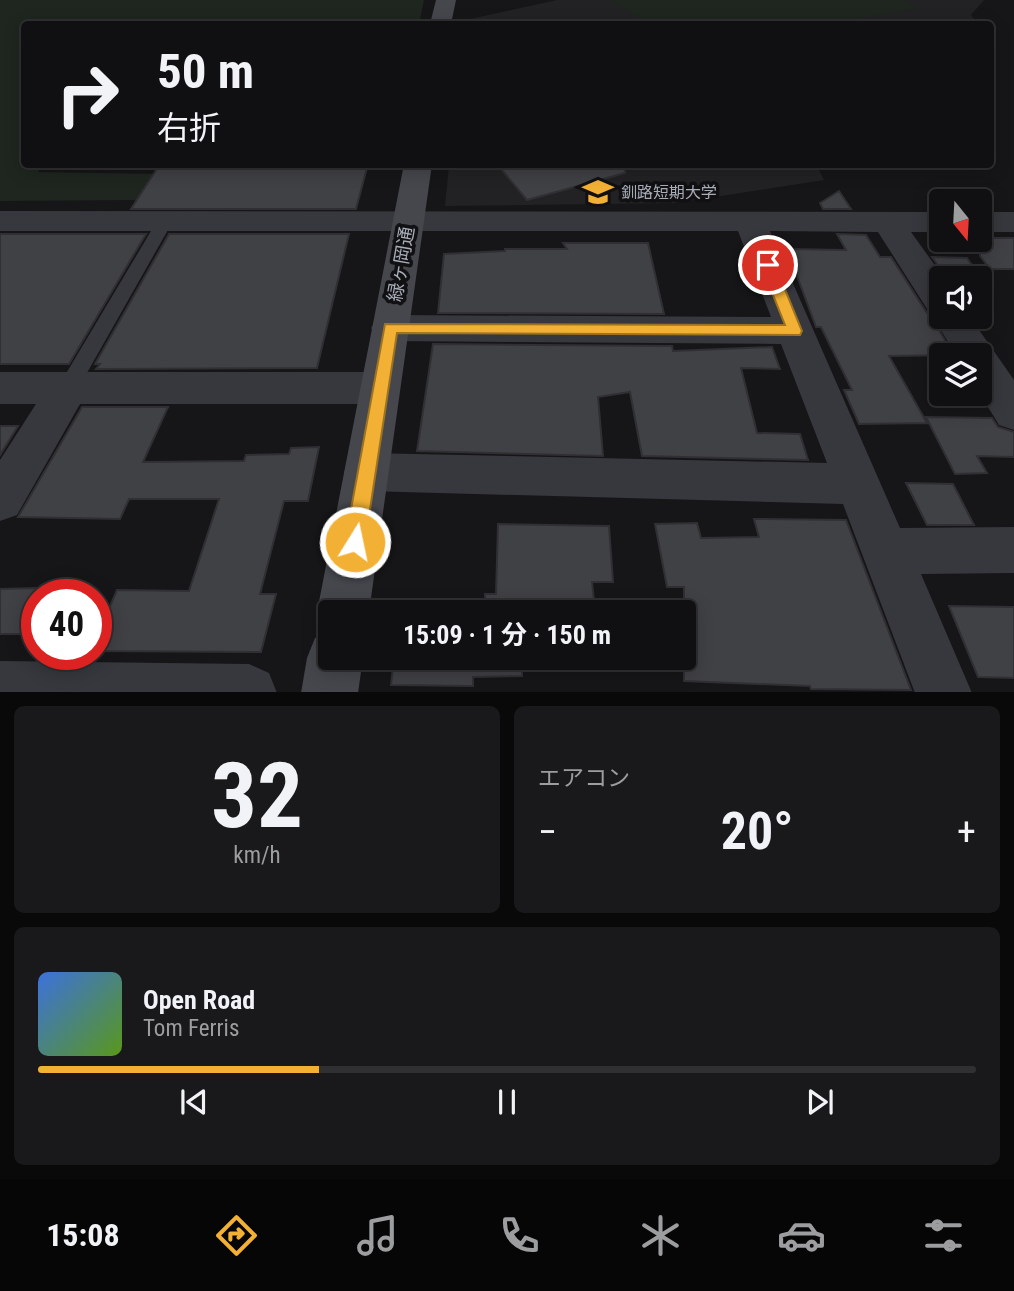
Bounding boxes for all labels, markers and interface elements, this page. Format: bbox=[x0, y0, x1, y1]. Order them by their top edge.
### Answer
text: 50 m bbox=[157, 43, 254, 100]
icon: right bbox=[42, 49, 133, 140]
text: 右折 bbox=[157, 109, 221, 147]
school or university icon: 釧路短期大学 bbox=[581, 175, 615, 209]
place label: 釧路短期大学 bbox=[621, 183, 717, 202]
north arrow bbox=[929, 189, 992, 252]
map controls bbox=[929, 189, 992, 406]
street label: 緑ヶ岡通 bbox=[383, 225, 419, 303]
pin bbox=[738, 235, 798, 295]
icon: arrive bbox=[749, 246, 787, 284]
button: sound bbox=[929, 266, 992, 329]
button: layers bbox=[929, 343, 992, 406]
position arrow bbox=[318, 505, 392, 579]
speed limit sign: 40 bbox=[21, 579, 112, 670]
text: 15:09 · 1 分 · 150 m bbox=[403, 620, 611, 650]
text: 32 bbox=[211, 743, 303, 849]
text: エアコン bbox=[538, 765, 630, 792]
text: 20° bbox=[721, 801, 793, 862]
text: − bbox=[538, 810, 557, 854]
text: + bbox=[957, 810, 976, 854]
text: km/h bbox=[233, 842, 281, 869]
text: Open Road bbox=[143, 985, 255, 1015]
text: Tom Ferris bbox=[143, 1015, 239, 1042]
icon: previous bbox=[175, 1083, 213, 1121]
icon: pause bbox=[488, 1083, 526, 1121]
icon: next bbox=[801, 1083, 839, 1121]
icon: directions bbox=[212, 1211, 261, 1260]
icon: music bbox=[353, 1211, 402, 1260]
icon: phone bbox=[495, 1211, 544, 1260]
icon: climate bbox=[636, 1211, 685, 1260]
icon: car bbox=[777, 1211, 826, 1260]
icon: filters bbox=[919, 1211, 968, 1260]
text: 15:08 bbox=[46, 1216, 120, 1254]

